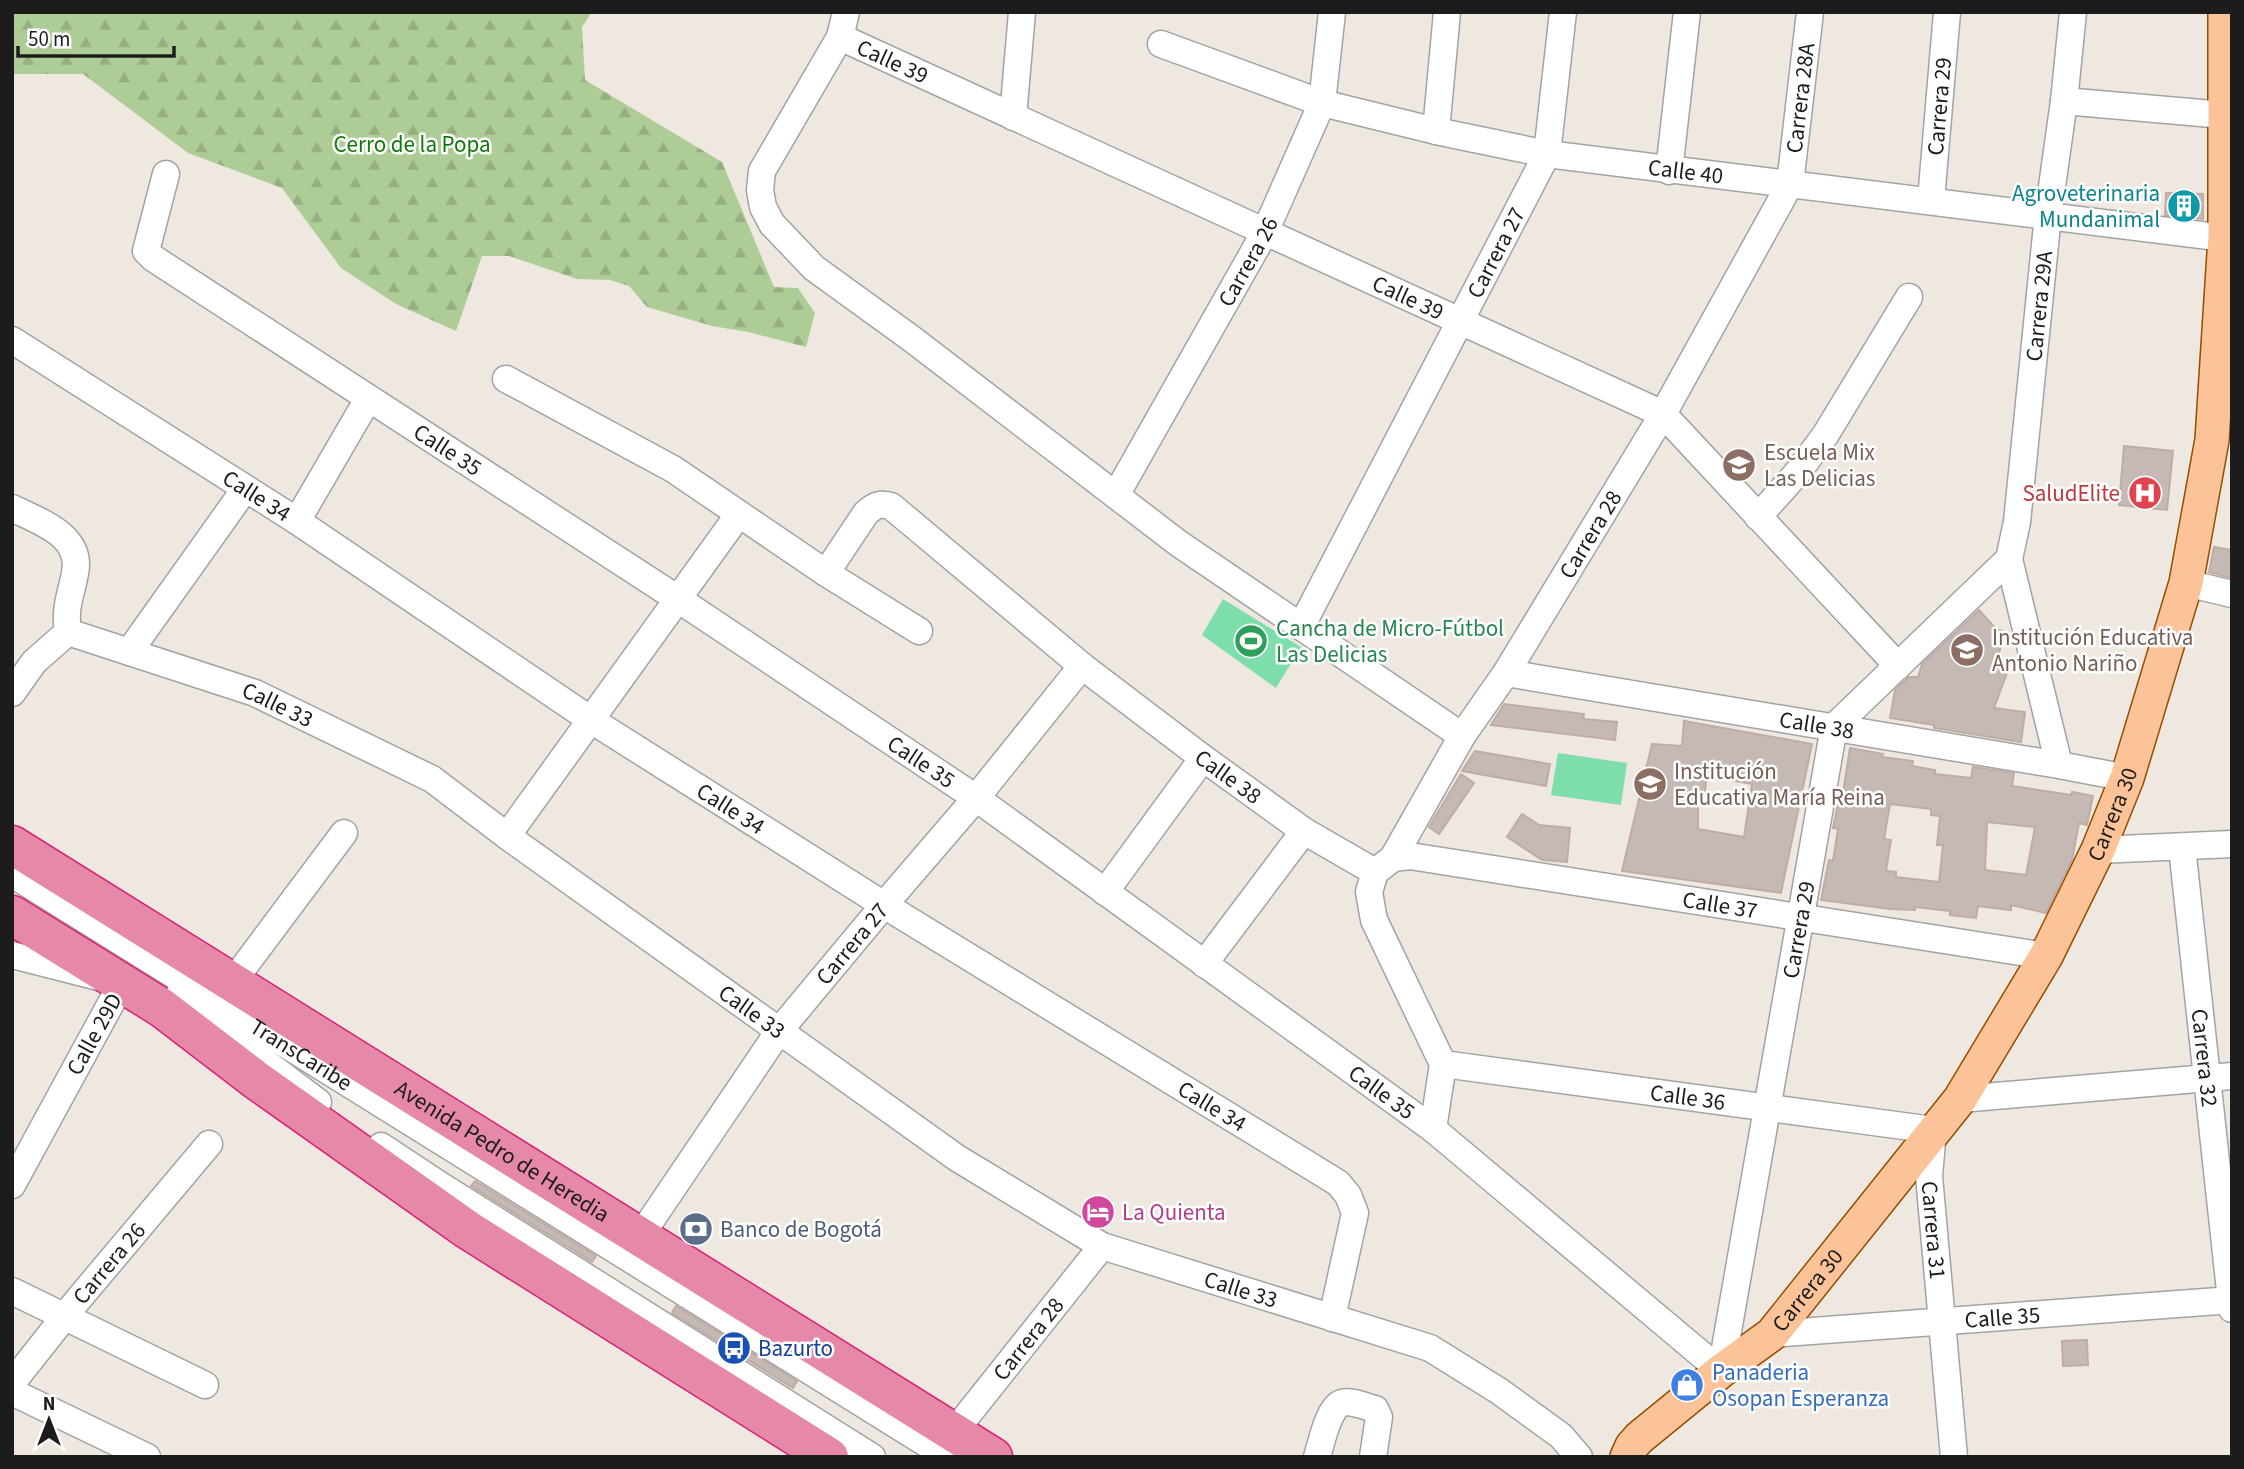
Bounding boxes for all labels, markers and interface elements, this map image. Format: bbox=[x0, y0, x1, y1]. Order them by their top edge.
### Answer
scale bar bbox=[18, 14, 173, 58]
text: 50 m bbox=[28, 24, 70, 54]
street label: Calle 39 bbox=[851, 31, 934, 92]
street label: Carrera 28A bbox=[1778, 41, 1823, 155]
street label: Carrera 29 bbox=[1919, 56, 1960, 157]
park label: Cerro de la Popa bbox=[333, 128, 491, 161]
street label: Calle 40 bbox=[1646, 151, 1725, 193]
place label: Agroveterinaria Mundanimal bbox=[2012, 177, 2160, 236]
building icon: Agroveterinaria Mundanimal bbox=[2165, 187, 2203, 225]
street label: Carrera 27 bbox=[1459, 202, 1534, 304]
street label: Carrera 26 bbox=[1210, 212, 1287, 313]
street label: Carrera 29A bbox=[2017, 249, 2061, 363]
street label: Calle 39 bbox=[1367, 267, 1449, 328]
street label: Calle 35 bbox=[407, 416, 488, 484]
place label: Escuela Mix Las Delicias bbox=[1764, 436, 1875, 495]
school or university icon: Escuela Mix Las Delicias bbox=[1720, 446, 1758, 484]
street label: Calle 34 bbox=[216, 462, 297, 530]
hospital icon: SaludElite bbox=[2126, 474, 2164, 512]
place label: SaludElite bbox=[2022, 477, 2120, 510]
street label: Carrera 28 bbox=[1551, 484, 1630, 585]
place label: Cancha de Micro-Fútbol Las Delicias bbox=[1276, 612, 1504, 671]
place label: Institución Educativa Antonio Nariño bbox=[1992, 621, 2193, 680]
sports icon: Cancha de Micro-Fútbol Las Delicias bbox=[1232, 622, 1270, 660]
school or university icon: Institución Educativa Antonio Nariño bbox=[1948, 631, 1986, 669]
street label: Calle 33 bbox=[238, 674, 319, 736]
street label: Calle 38 bbox=[1777, 703, 1857, 748]
street label: Calle 35 bbox=[880, 727, 962, 797]
street label: Calle 38 bbox=[1188, 741, 1268, 812]
place label: Institución Educativa María Reina bbox=[1674, 755, 1885, 814]
street label: Carrera 30 bbox=[2079, 764, 2146, 867]
school or university icon: Institución Educativa María Reina bbox=[1631, 765, 1669, 803]
street label: Calle 34 bbox=[690, 775, 771, 843]
street label: Carrera 29 bbox=[1774, 879, 1824, 981]
street label: Calle 37 bbox=[1680, 883, 1760, 927]
street label: Carrera 27 bbox=[808, 896, 896, 992]
street label: Calle 33 bbox=[711, 976, 792, 1047]
street label: Calle 29D bbox=[58, 987, 131, 1081]
street label: Carrera 32 bbox=[2183, 1007, 2226, 1109]
street label: TransCaribe bbox=[244, 1010, 359, 1099]
street label: Calle 35 bbox=[1341, 1057, 1422, 1128]
street label: Avenida Pedro de Heredia bbox=[388, 1072, 616, 1231]
street label: Calle 34 bbox=[1171, 1073, 1253, 1140]
street label: Calle 36 bbox=[1648, 1076, 1727, 1119]
street label: Carrera 31 bbox=[1913, 1180, 1954, 1281]
hotel icon: La Quienta bbox=[1079, 1193, 1117, 1231]
place label: La Quienta bbox=[1122, 1196, 1226, 1229]
bank icon: Banco de Bogotá bbox=[677, 1210, 715, 1248]
place label: Banco de Bogotá bbox=[720, 1213, 882, 1246]
street label: Carrera 26 bbox=[65, 1215, 153, 1312]
street label: Carrera 30 bbox=[1764, 1242, 1851, 1339]
street label: Calle 33 bbox=[1200, 1263, 1282, 1317]
street label: Carrera 28 bbox=[985, 1290, 1072, 1388]
street label: Calle 35 bbox=[1964, 1298, 2041, 1337]
bus stop icon: Bazurto bbox=[715, 1329, 753, 1367]
place label: Bazurto bbox=[758, 1332, 833, 1365]
place label: Panaderia Osopan Esperanza bbox=[1712, 1356, 1889, 1415]
shop icon: Panaderia Osopan Esperanza bbox=[1668, 1366, 1706, 1404]
north arrow bbox=[14, 1385, 84, 1455]
text: N bbox=[43, 1391, 55, 1418]

